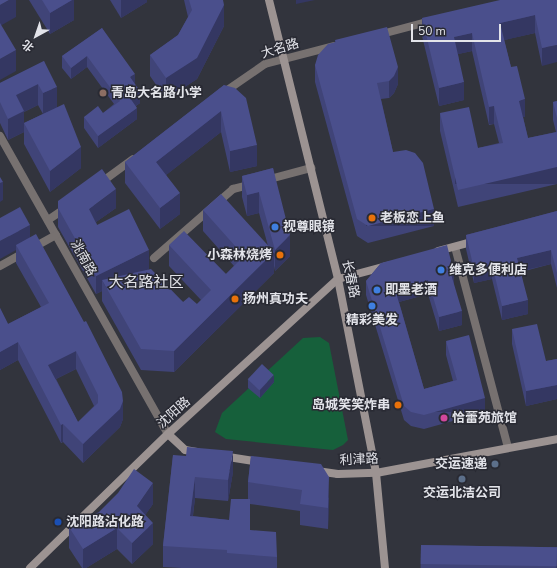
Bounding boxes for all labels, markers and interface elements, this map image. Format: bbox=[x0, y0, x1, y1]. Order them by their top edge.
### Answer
north arrow bbox=[16, 16, 56, 56]
scale bar bbox=[413, 16, 503, 42]
text: 50 m bbox=[418, 23, 446, 39]
text: 北 bbox=[19, 36, 37, 55]
street label: 大名路 bbox=[259, 36, 301, 62]
place label: 青岛大名路小学 bbox=[111, 85, 202, 101]
marker: 青岛大名路小学 bbox=[98, 88, 108, 98]
place label: 老板恋上鱼 bbox=[380, 210, 445, 226]
marker: 老板恋上鱼 bbox=[367, 213, 377, 223]
place label: 视尊眼镜 bbox=[283, 219, 335, 235]
marker: 视尊眼镜 bbox=[270, 222, 280, 232]
street label: 洮南路 bbox=[67, 237, 99, 279]
place label: 小森林烧烤 bbox=[207, 247, 272, 263]
marker: 小森林烧烤 bbox=[275, 250, 285, 260]
street label: 长春路 bbox=[338, 258, 362, 300]
place label: 维克多便利店 bbox=[449, 262, 527, 278]
marker: 维克多便利店 bbox=[436, 265, 446, 275]
district label: 大名路社区 bbox=[109, 274, 183, 292]
place label: 即墨老酒 bbox=[385, 282, 437, 298]
marker: 即墨老酒 bbox=[372, 285, 382, 295]
place label: 扬州真功夫 bbox=[243, 291, 308, 307]
marker: 扬州真功夫 bbox=[230, 294, 240, 304]
marker: 精彩美发 bbox=[367, 301, 377, 311]
place label: 精彩美发 bbox=[346, 312, 398, 328]
street label: 沈阳路 bbox=[154, 394, 194, 432]
place label: 岛城笑笑炸串 bbox=[312, 397, 390, 413]
marker: 岛城笑笑炸串 bbox=[393, 400, 403, 410]
place label: 恰蕾苑旅馆 bbox=[452, 410, 517, 426]
marker: 恰蕾苑旅馆 bbox=[439, 413, 449, 423]
street label: 利津路 bbox=[339, 451, 379, 469]
place label: 交运速递 bbox=[435, 456, 487, 472]
marker: 交运速递 bbox=[490, 459, 500, 469]
marker: 交运北洁公司 bbox=[457, 474, 467, 484]
place label: 交运北洁公司 bbox=[423, 485, 501, 501]
place label: 沈阳路沾化路 bbox=[66, 514, 144, 530]
marker: 沈阳路沾化路 bbox=[53, 517, 63, 527]

